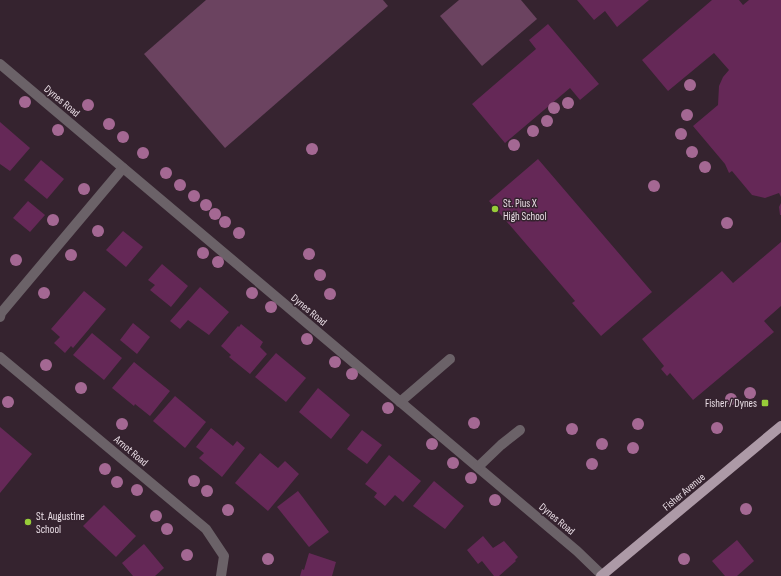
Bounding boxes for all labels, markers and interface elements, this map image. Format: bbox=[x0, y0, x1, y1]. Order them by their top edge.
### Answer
street label: Dynes Road bbox=[41, 82, 83, 120]
place label: St. Pius X High School bbox=[503, 197, 546, 223]
marker: St. Pius X High School bbox=[490, 204, 500, 214]
street label: Dynes Road bbox=[288, 291, 330, 329]
place label: Fisher / Dynes bbox=[705, 397, 757, 410]
marker: Fisher / Dynes bbox=[760, 398, 770, 408]
street label: Arnot Road bbox=[110, 432, 151, 469]
street label: Fisher Avenue bbox=[660, 471, 708, 513]
street label: Dynes Road bbox=[536, 500, 578, 538]
place label: St. Augustine School bbox=[36, 510, 85, 536]
marker: St. Augustine School bbox=[23, 517, 33, 527]

